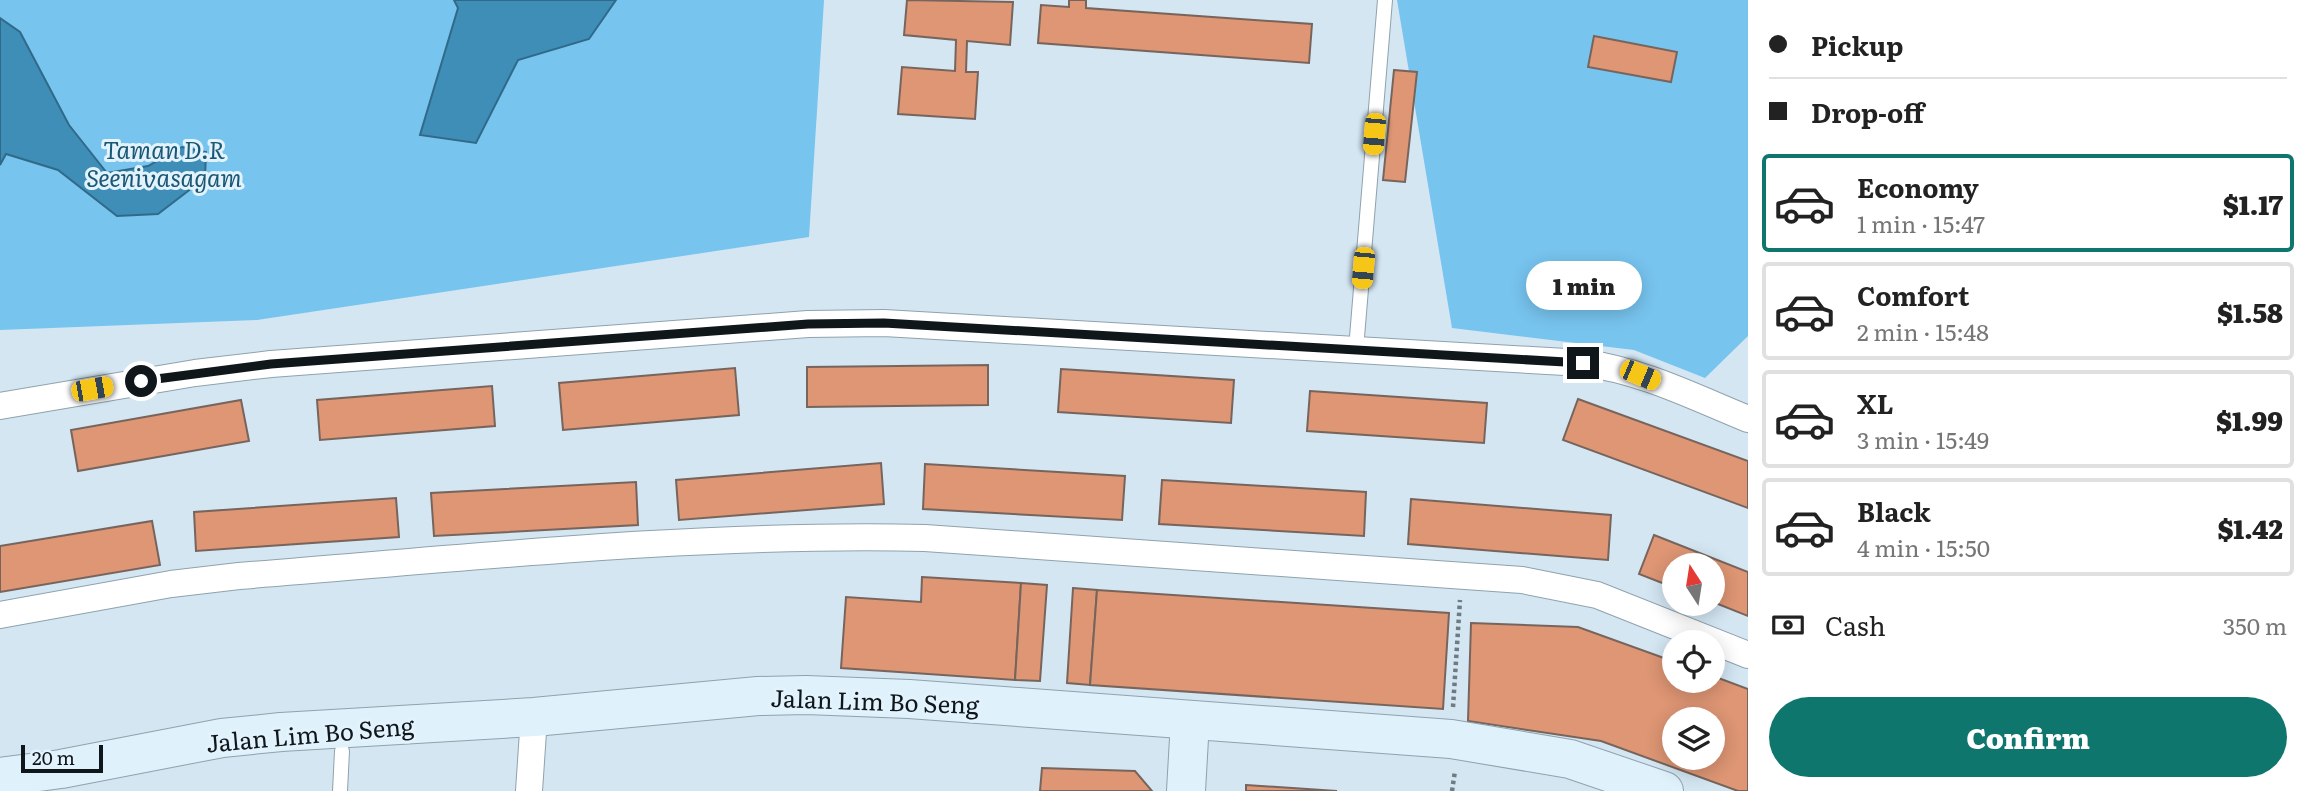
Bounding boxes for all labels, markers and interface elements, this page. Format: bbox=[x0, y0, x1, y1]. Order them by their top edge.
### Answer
text: Pickup bbox=[1811, 25, 1903, 64]
text: Drop-off bbox=[1811, 92, 1924, 131]
car bbox=[1362, 112, 1387, 156]
park label: Taman D.R Seenivasagam bbox=[86, 131, 242, 194]
text: Economy bbox=[1857, 167, 1979, 206]
icon: car bbox=[1773, 172, 1836, 235]
text: $1.17 bbox=[2223, 184, 2283, 223]
text: 1 min · 15:47 bbox=[1857, 206, 1985, 240]
car bbox=[1351, 246, 1376, 290]
callout: 1 min bbox=[1525, 262, 1641, 310]
text: 1 min bbox=[1553, 268, 1615, 302]
text: Comfort bbox=[1857, 275, 1969, 314]
icon: car bbox=[1773, 280, 1836, 343]
text: $1.58 bbox=[2217, 292, 2283, 331]
text: 2 min · 15:48 bbox=[1857, 314, 1989, 348]
route end bbox=[1567, 347, 1599, 379]
car bbox=[1617, 357, 1664, 393]
route start bbox=[125, 365, 157, 397]
car bbox=[70, 375, 115, 403]
text: XL bbox=[1857, 383, 1894, 422]
icon: car bbox=[1773, 388, 1836, 451]
text: $1.99 bbox=[2216, 400, 2283, 439]
text: 3 min · 15:49 bbox=[1857, 422, 1989, 456]
text: Black bbox=[1857, 491, 1931, 530]
icon: car bbox=[1773, 496, 1836, 559]
text: $1.42 bbox=[2217, 508, 2283, 547]
text: 4 min · 15:50 bbox=[1857, 530, 1990, 564]
north arrow bbox=[1662, 553, 1726, 616]
map controls bbox=[1662, 553, 1725, 770]
text: Cash bbox=[1825, 605, 1886, 644]
icon: cash bbox=[1769, 606, 1807, 644]
text: 350 m bbox=[2223, 608, 2287, 642]
button: locate bbox=[1662, 630, 1725, 693]
street label: Jalan Lim Bo Seng bbox=[770, 679, 980, 721]
button: Confirm bbox=[1769, 697, 2287, 777]
street label: Jalan Lim Bo Seng bbox=[205, 706, 416, 760]
button: layers bbox=[1662, 707, 1725, 770]
scale bar bbox=[21, 742, 103, 774]
text: 20 m bbox=[32, 743, 75, 771]

